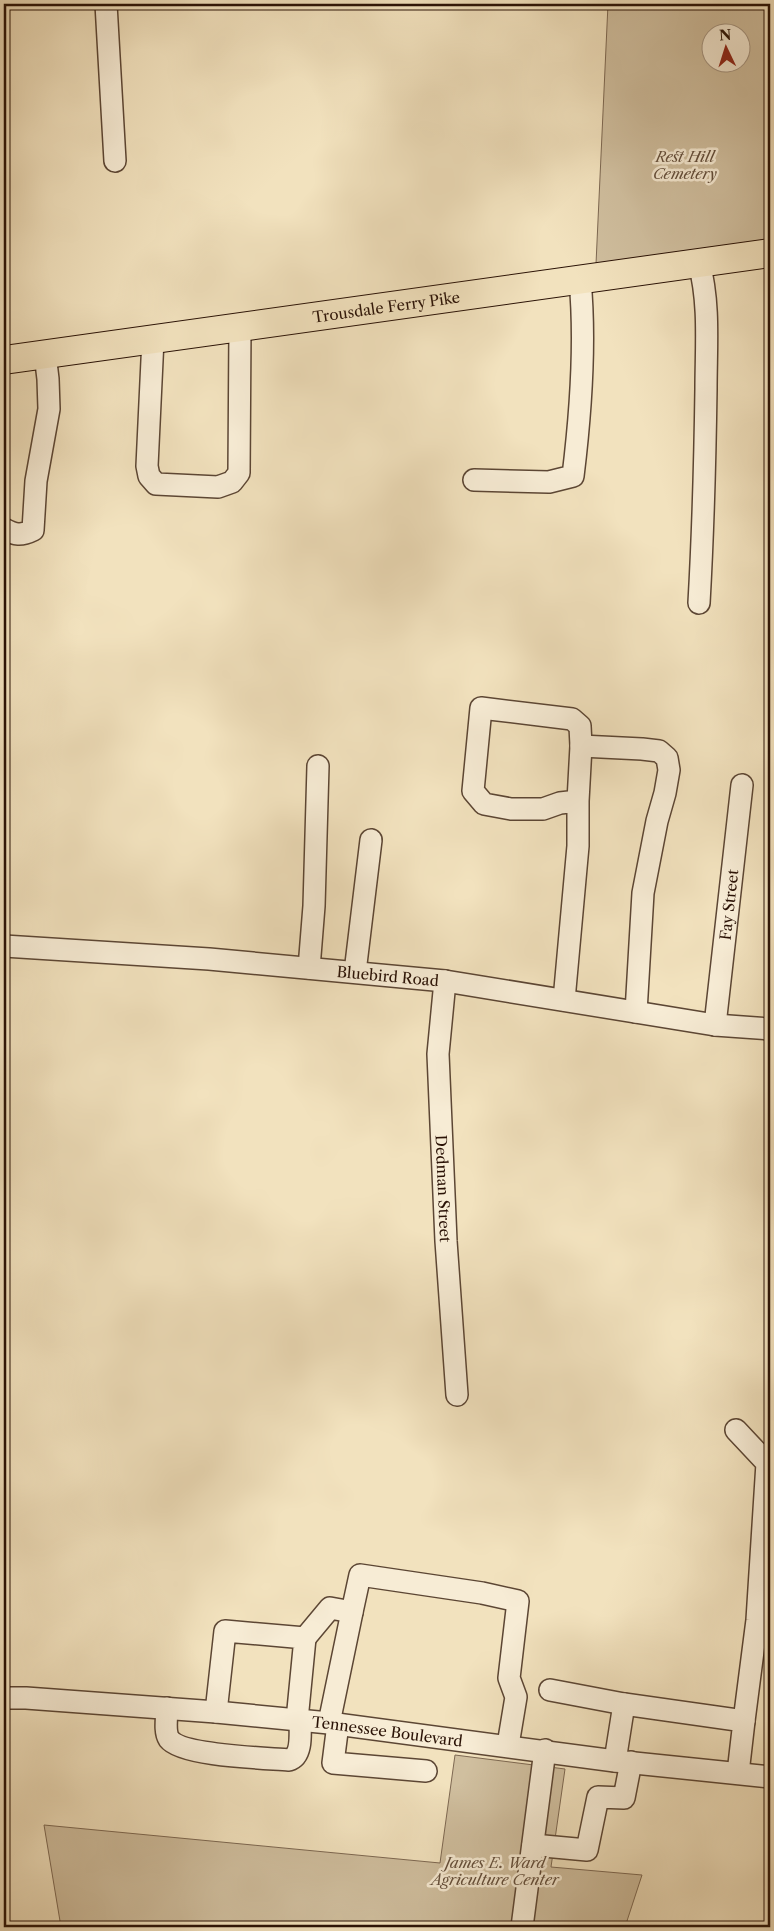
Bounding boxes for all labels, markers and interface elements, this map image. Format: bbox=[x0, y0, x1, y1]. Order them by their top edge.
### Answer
north arrow bbox=[702, 22, 752, 72]
text: N bbox=[718, 26, 732, 44]
park label: Rest Hill Cemetery bbox=[653, 147, 718, 183]
street label: Trousdale Ferry Pike bbox=[311, 287, 461, 326]
street label: Fay Street bbox=[715, 868, 742, 941]
street label: Bluebird Road bbox=[336, 961, 440, 990]
street label: Dedman Street bbox=[432, 1134, 456, 1243]
street label: Tennessee Boulevard bbox=[311, 1712, 464, 1750]
park label: James E. Ward Agriculture Center bbox=[429, 1853, 560, 1889]

